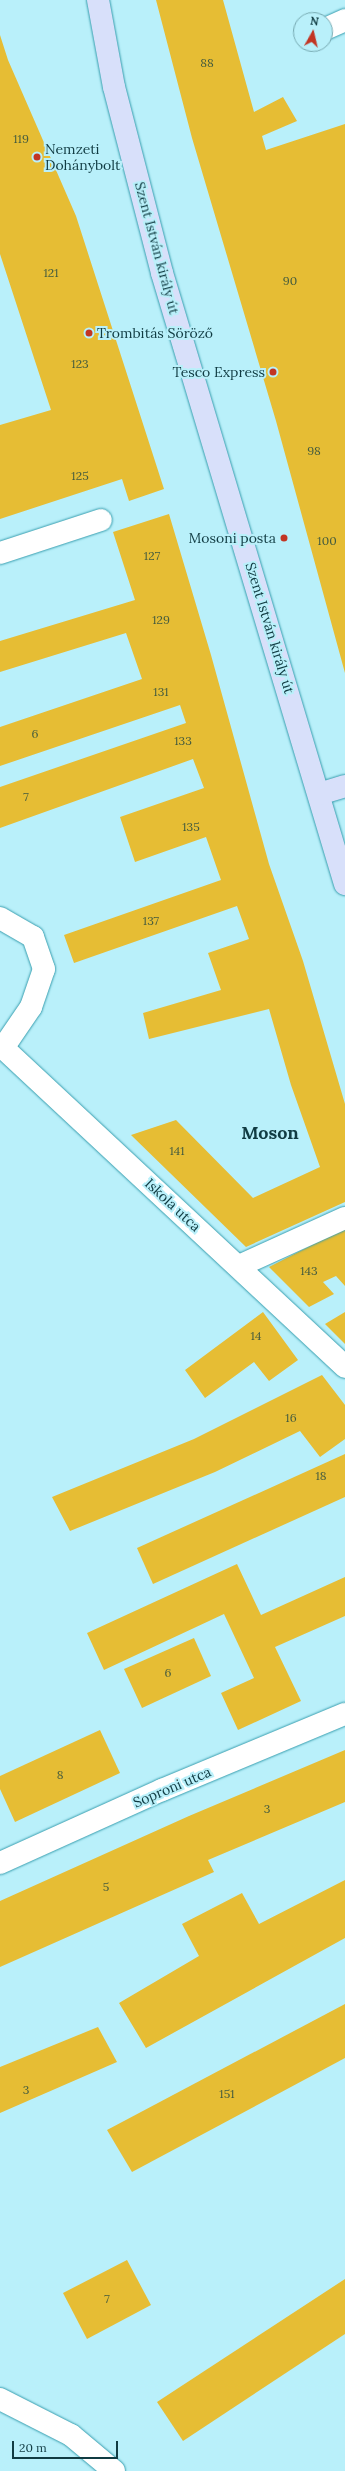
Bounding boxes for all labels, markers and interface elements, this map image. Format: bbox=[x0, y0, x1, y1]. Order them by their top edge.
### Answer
north arrow bbox=[293, 12, 333, 52]
text: N bbox=[309, 14, 320, 29]
house number: 88 bbox=[200, 56, 214, 70]
house number: 119 bbox=[13, 132, 29, 146]
place label: Nemzeti Dohánybolt bbox=[45, 141, 121, 174]
marker: Nemzeti Dohánybolt bbox=[32, 152, 42, 162]
street label: Szent István király út bbox=[131, 180, 183, 316]
house number: 121 bbox=[43, 266, 59, 280]
house number: 90 bbox=[283, 274, 297, 288]
place label: Trombitás Söröző bbox=[97, 325, 213, 341]
marker: Trombitás Söröző bbox=[84, 328, 94, 338]
house number: 123 bbox=[71, 357, 89, 371]
place label: Tesco Express bbox=[172, 364, 265, 380]
marker: Tesco Express bbox=[268, 367, 278, 377]
house number: 98 bbox=[307, 444, 321, 458]
house number: 125 bbox=[71, 469, 89, 483]
place label: Mosoni posta bbox=[189, 530, 276, 546]
marker: Mosoni posta bbox=[279, 533, 289, 543]
house number: 100 bbox=[317, 534, 337, 548]
house number: 127 bbox=[144, 549, 160, 563]
street label: Szent István király út bbox=[242, 560, 298, 696]
house number: 129 bbox=[152, 613, 170, 627]
house number: 131 bbox=[153, 685, 169, 699]
house number: 6 bbox=[32, 727, 38, 741]
house number: 133 bbox=[174, 734, 192, 748]
house number: 7 bbox=[23, 790, 29, 804]
house number: 135 bbox=[182, 820, 200, 834]
house number: 137 bbox=[143, 914, 159, 928]
district label: Moson bbox=[241, 1122, 299, 1144]
house number: 141 bbox=[169, 1144, 185, 1158]
street label: Iskola utca bbox=[142, 1175, 204, 1235]
house number: 143 bbox=[300, 1264, 318, 1278]
house number: 14 bbox=[251, 1329, 261, 1343]
house number: 16 bbox=[285, 1411, 297, 1425]
house number: 18 bbox=[315, 1469, 327, 1483]
house number: 6 bbox=[165, 1666, 171, 1680]
street label: Soproni utca bbox=[130, 1763, 214, 1811]
house number: 8 bbox=[57, 1768, 63, 1782]
house number: 3 bbox=[264, 1802, 270, 1816]
house number: 5 bbox=[103, 1880, 109, 1894]
house number: 3 bbox=[23, 2083, 29, 2097]
house number: 151 bbox=[219, 2087, 235, 2101]
house number: 7 bbox=[104, 2292, 110, 2306]
scale bar bbox=[14, 2433, 120, 2459]
text: 20 m bbox=[19, 2440, 47, 2455]

